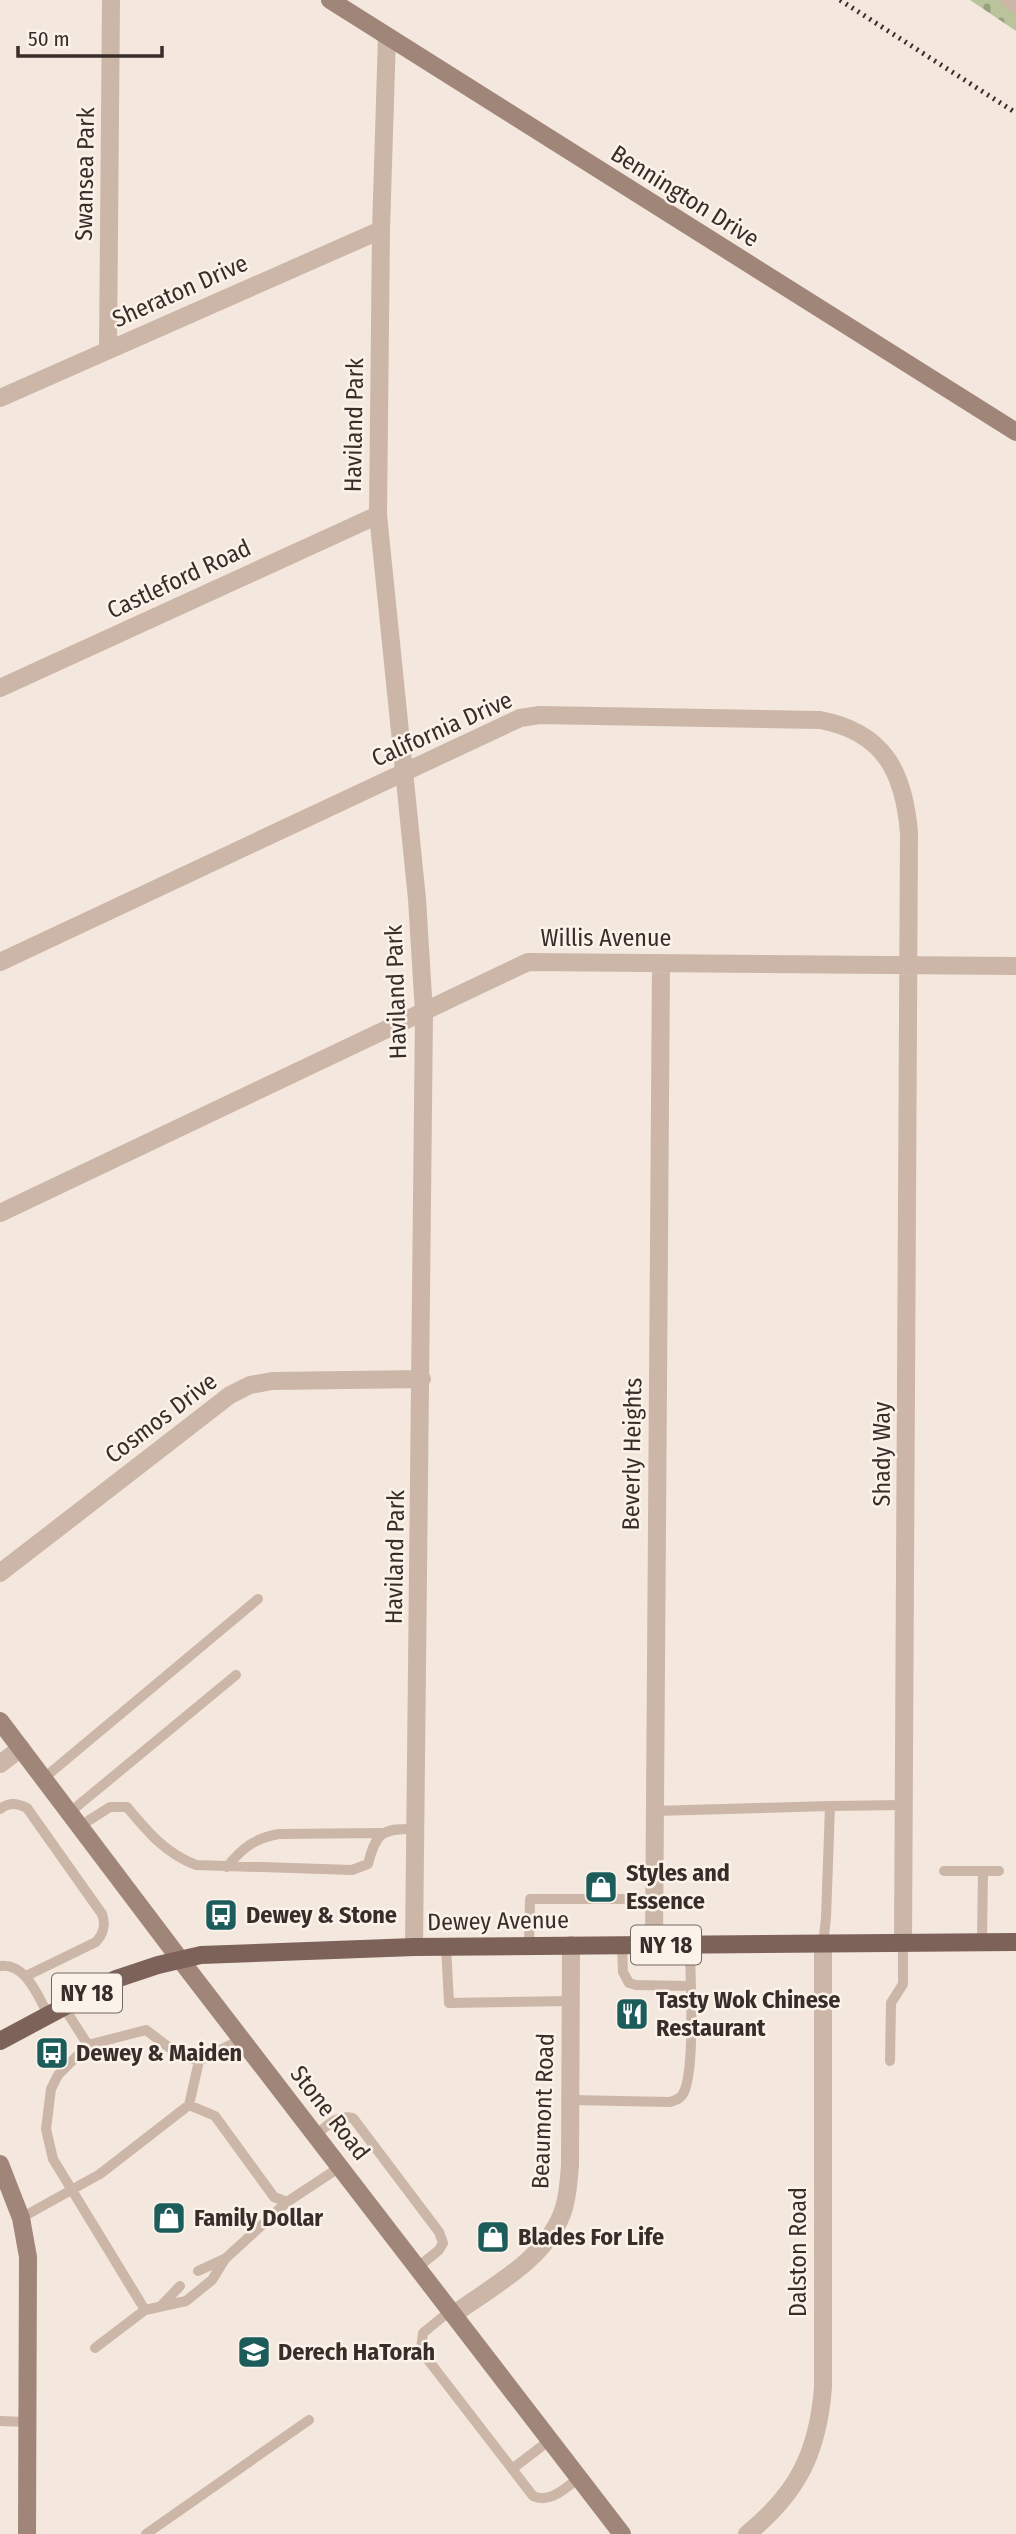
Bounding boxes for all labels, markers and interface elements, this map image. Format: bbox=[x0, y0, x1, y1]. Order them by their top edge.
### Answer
scale bar bbox=[18, 14, 161, 58]
text: 50 m bbox=[28, 26, 70, 52]
street label: Swansea Park bbox=[70, 106, 100, 241]
street label: Bennington Drive bbox=[606, 139, 764, 253]
street label: Sheraton Drive bbox=[108, 249, 252, 333]
street label: Haviland Park bbox=[339, 357, 369, 492]
street label: Castleford Road bbox=[103, 534, 255, 624]
street label: California Drive bbox=[367, 686, 517, 772]
street label: Haviland Park bbox=[380, 924, 412, 1060]
street label: Willis Avenue bbox=[541, 924, 671, 952]
street label: Cosmos Drive bbox=[100, 1367, 222, 1469]
street label: Beverly Heights bbox=[617, 1377, 647, 1531]
street label: Shady Way bbox=[868, 1401, 896, 1506]
street label: Haviland Park bbox=[380, 1489, 410, 1624]
place label: Styles and Essence bbox=[626, 1859, 730, 1915]
shop icon: Styles and Essence bbox=[582, 1868, 620, 1906]
bus stop icon: Dewey & Stone bbox=[202, 1896, 240, 1934]
place label: Dewey & Stone bbox=[246, 1901, 397, 1929]
street label: Dewey Avenue bbox=[427, 1906, 569, 1936]
road number: NY 18 bbox=[631, 1926, 701, 1964]
road number: NY 18 bbox=[52, 1974, 122, 2012]
place label: Tasty Wok Chinese Restaurant bbox=[656, 1986, 841, 2042]
restaurant icon: Tasty Wok Chinese Restaurant bbox=[613, 1995, 651, 2033]
street label: Beaumont Road bbox=[526, 2033, 560, 2189]
bus stop icon: Dewey & Maiden bbox=[33, 2034, 71, 2072]
place label: Dewey & Maiden bbox=[76, 2039, 242, 2067]
street label: Stone Road bbox=[285, 2060, 375, 2166]
street label: Dalston Road bbox=[784, 2187, 812, 2317]
shop icon: Family Dollar bbox=[150, 2199, 188, 2237]
place label: Family Dollar bbox=[194, 2204, 323, 2232]
shop icon: Blades For Life bbox=[474, 2218, 512, 2256]
place label: Blades For Life bbox=[518, 2223, 664, 2251]
school or university icon: Derech HaTorah bbox=[235, 2333, 273, 2371]
place label: Derech HaTorah bbox=[278, 2338, 435, 2366]

